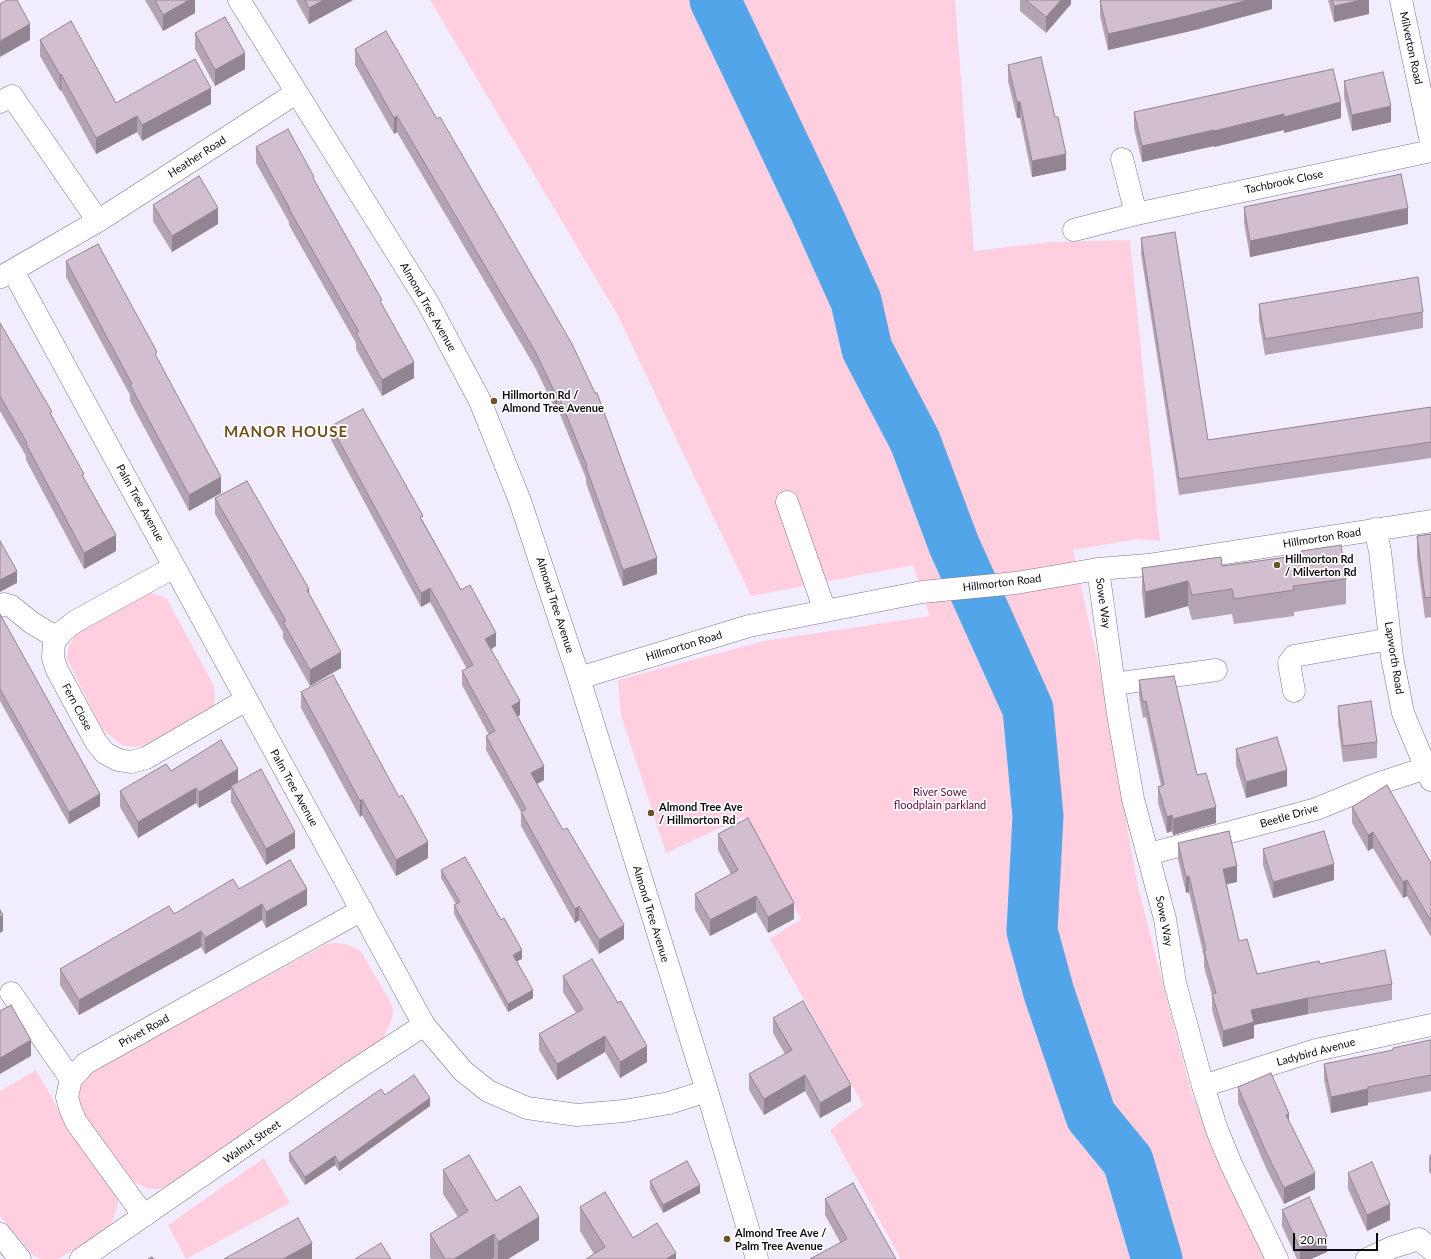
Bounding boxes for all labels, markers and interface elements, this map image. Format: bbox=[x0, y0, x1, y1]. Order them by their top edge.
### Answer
street label: Milverton Road bbox=[1397, 10, 1425, 86]
street label: Heather Road bbox=[166, 133, 228, 181]
street label: Tachbrook Close bbox=[1244, 167, 1324, 197]
street label: Almond Tree Avenue bbox=[397, 260, 459, 354]
place label: Hillmorton Rd / Almond Tree Avenue bbox=[502, 388, 604, 414]
marker: Hillmorton Rd / Almond Tree Avenue bbox=[489, 396, 499, 406]
district label: MANOR HOUSE bbox=[224, 423, 348, 441]
street label: Palm Tree Avenue bbox=[113, 462, 167, 544]
street label: Hillmorton Road bbox=[1282, 525, 1362, 551]
place label: Hillmorton Rd / Milverton Rd bbox=[1285, 552, 1357, 578]
street label: Almond Tree Avenue bbox=[533, 555, 577, 655]
marker: Hillmorton Rd / Milverton Rd bbox=[1272, 560, 1282, 570]
street label: Hillmorton Road bbox=[962, 572, 1042, 594]
street label: Sowe Way bbox=[1093, 577, 1113, 629]
street label: Lapworth Road bbox=[1382, 621, 1406, 695]
street label: Hillmorton Road bbox=[644, 628, 724, 664]
street label: Fern Close bbox=[59, 681, 95, 733]
street label: Palm Tree Avenue bbox=[267, 747, 321, 829]
park label: River Sowe floodplain parkland bbox=[894, 785, 986, 811]
place label: Almond Tree Ave / Hillmorton Rd bbox=[659, 800, 743, 826]
street label: Beetle Drive bbox=[1258, 801, 1320, 831]
marker: Almond Tree Ave / Hillmorton Rd bbox=[646, 808, 656, 818]
street label: Almond Tree Avenue bbox=[630, 864, 672, 964]
street label: Sowe Way bbox=[1153, 895, 1175, 947]
street label: Privet Road bbox=[116, 1012, 172, 1050]
street label: Ladybird Avenue bbox=[1275, 1035, 1357, 1069]
street label: Walnut Street bbox=[221, 1117, 283, 1167]
scale bar bbox=[1295, 1225, 1380, 1251]
place label: Almond Tree Ave / Palm Tree Avenue bbox=[735, 1226, 826, 1252]
text: 20 m bbox=[1300, 1232, 1327, 1247]
marker: Almond Tree Ave / Palm Tree Avenue bbox=[722, 1234, 732, 1244]

